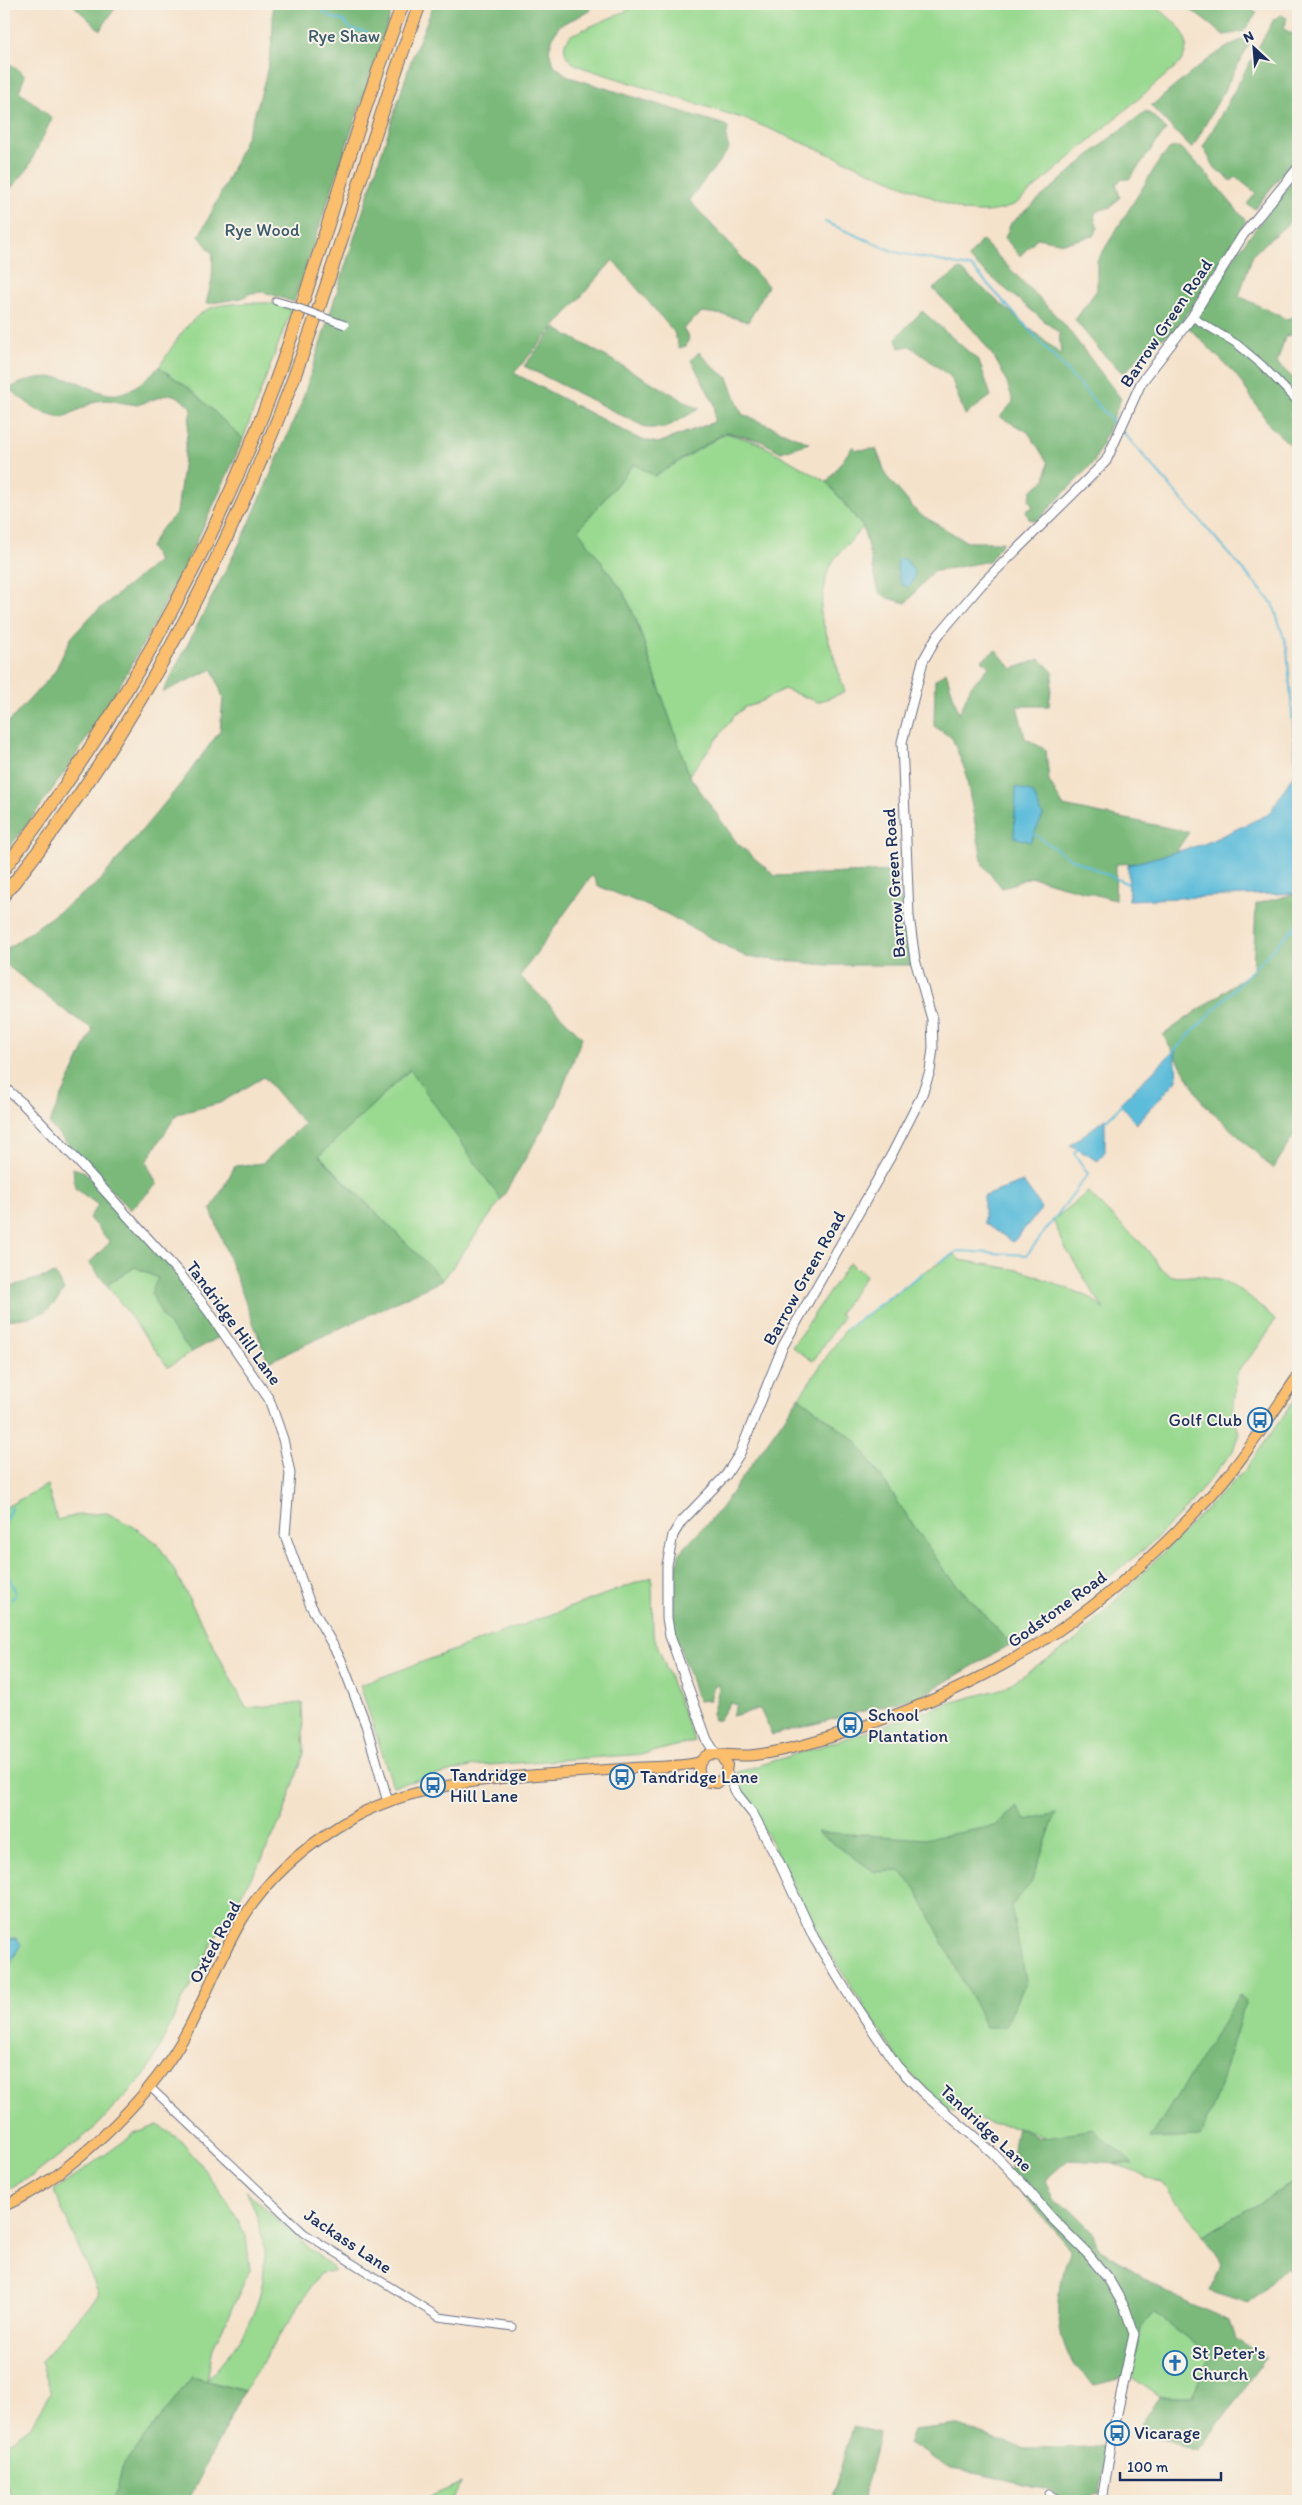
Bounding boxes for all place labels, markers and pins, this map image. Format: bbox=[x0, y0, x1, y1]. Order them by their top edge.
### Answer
bus stop icon: Golf Club bbox=[1247, 1407, 1273, 1433]
place label: Golf Club bbox=[1169, 1409, 1242, 1431]
place label: School Plantation bbox=[868, 1704, 949, 1747]
bus stop icon: School Plantation bbox=[837, 1712, 863, 1738]
place label: Tandridge Hill Lane bbox=[450, 1764, 527, 1807]
bus stop icon: Tandridge Lane bbox=[609, 1764, 635, 1790]
place label: Tandridge Lane bbox=[640, 1766, 758, 1788]
bus stop icon: Tandridge Hill Lane bbox=[420, 1772, 446, 1798]
place label: St Peter's Church bbox=[1192, 2342, 1266, 2385]
church icon: St Peter's Church bbox=[1162, 2350, 1188, 2376]
bus stop icon: Vicarage bbox=[1104, 2420, 1130, 2446]
place label: Vicarage bbox=[1134, 2422, 1200, 2444]

